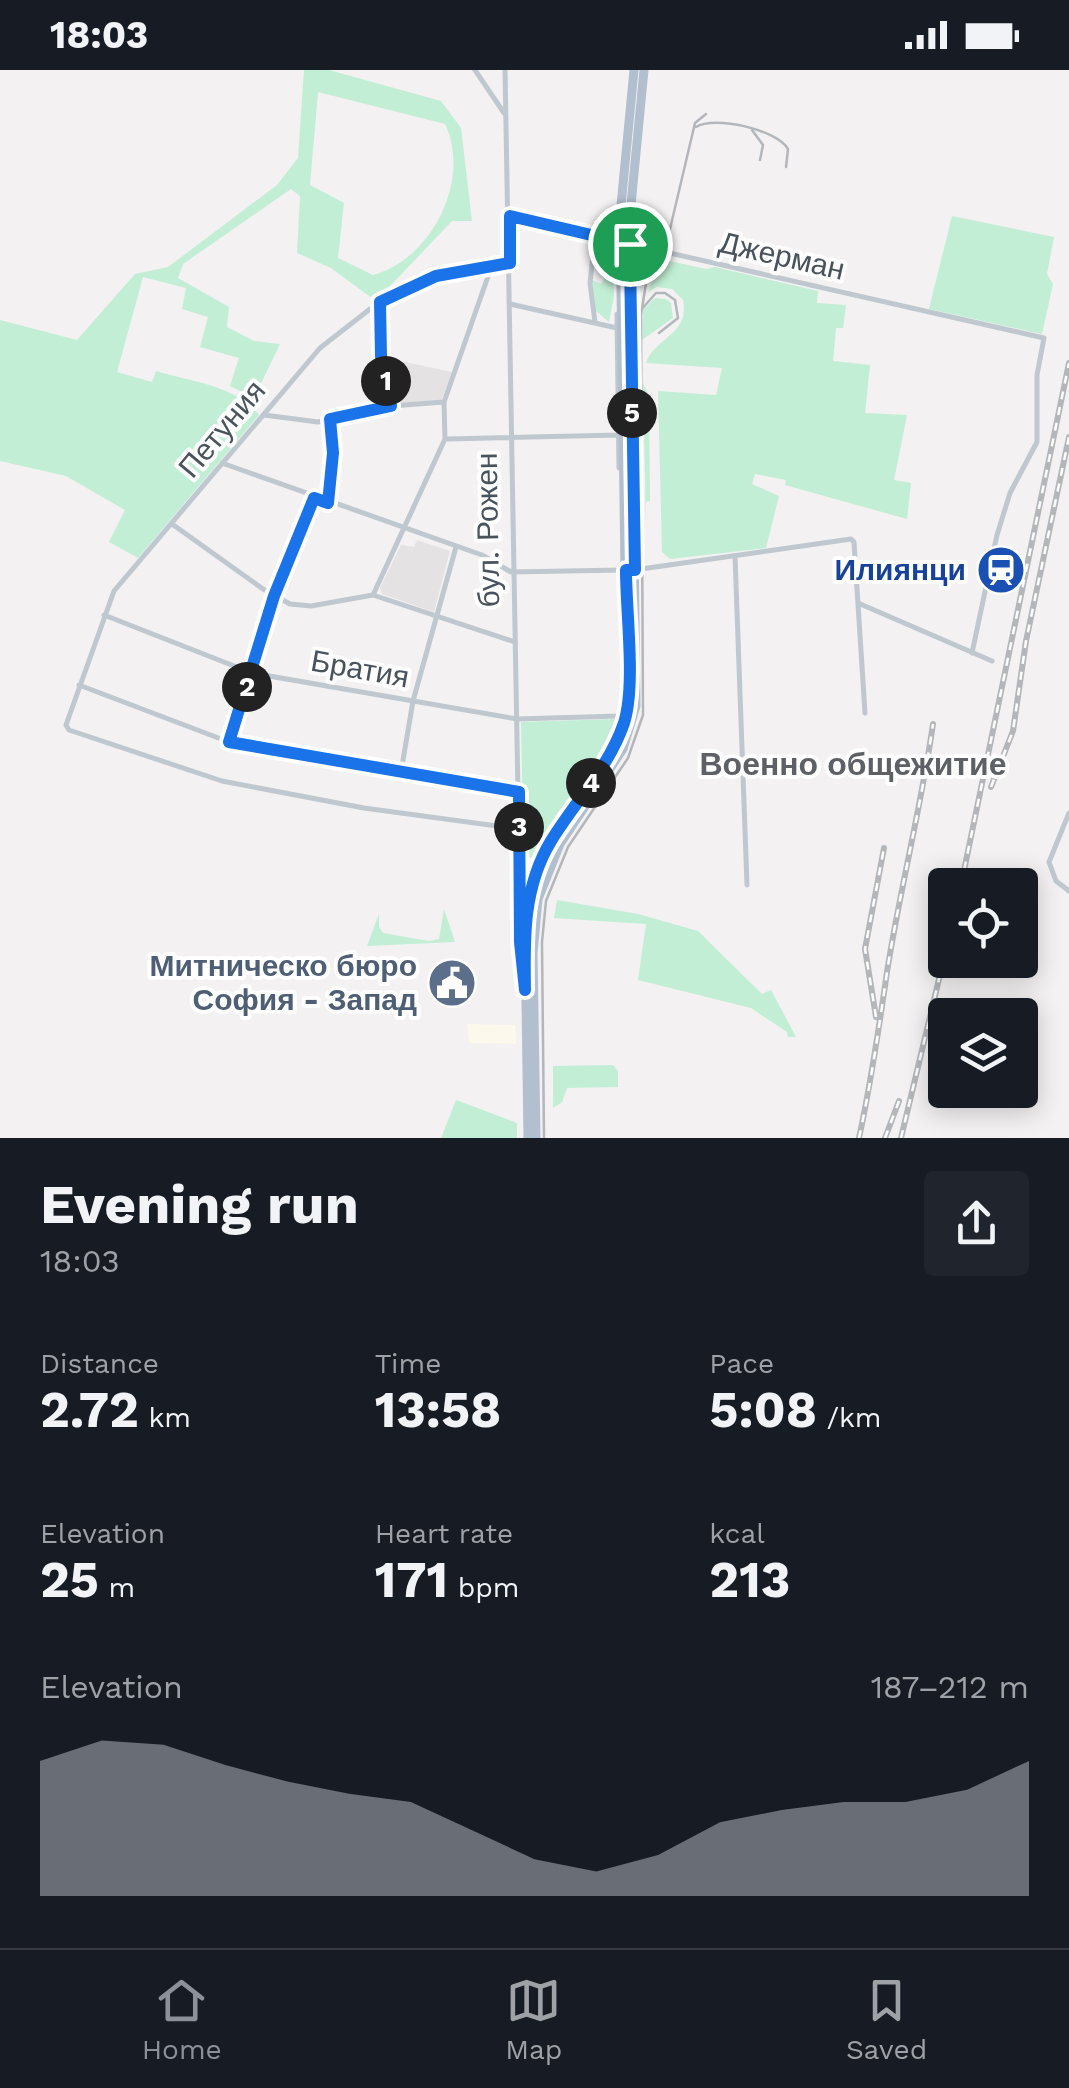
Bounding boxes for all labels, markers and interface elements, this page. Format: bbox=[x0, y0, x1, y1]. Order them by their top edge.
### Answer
text: 18:03 bbox=[50, 13, 148, 57]
pin bbox=[588, 202, 673, 287]
icon: arrive bbox=[603, 217, 658, 272]
street label: Джерман bbox=[716, 224, 848, 287]
pin: 1 bbox=[361, 356, 411, 406]
text: 1 bbox=[380, 364, 392, 397]
street label: Петуния bbox=[171, 373, 272, 484]
pin: 5 bbox=[607, 388, 657, 438]
text: 5 bbox=[624, 396, 640, 429]
street label: бул. Рожен bbox=[469, 452, 506, 608]
station icon: Илиянци bbox=[975, 544, 1027, 596]
place label: Илиянци bbox=[834, 552, 966, 587]
street label: Братия bbox=[308, 643, 412, 694]
pin: 2 bbox=[222, 662, 272, 712]
text: 2 bbox=[239, 670, 255, 703]
district label: Военно общежитие bbox=[700, 745, 1007, 783]
pin: 4 bbox=[566, 758, 616, 808]
text: 4 bbox=[582, 766, 600, 799]
pin: 3 bbox=[494, 802, 544, 852]
text: 3 bbox=[511, 810, 527, 843]
map controls bbox=[928, 868, 1038, 1108]
button: locate bbox=[928, 868, 1038, 978]
place label: Митническо бюро София - Запад bbox=[150, 948, 417, 1017]
public building icon: Митническо бюро София - Запад bbox=[426, 957, 478, 1009]
button: layers bbox=[928, 998, 1038, 1108]
button: share bbox=[924, 1171, 1029, 1276]
text: Evening run bbox=[40, 1172, 359, 1236]
text: 18:03 bbox=[40, 1242, 120, 1280]
text: Distance bbox=[40, 1347, 159, 1380]
text: Time bbox=[375, 1347, 441, 1380]
text: Pace bbox=[709, 1347, 774, 1380]
text: 2.72 bbox=[40, 1380, 139, 1439]
text: 13:58 bbox=[375, 1380, 501, 1439]
text: 5:08 bbox=[709, 1380, 817, 1439]
text: km bbox=[139, 1401, 191, 1434]
text: /km bbox=[817, 1401, 882, 1434]
text: Elevation bbox=[40, 1517, 165, 1550]
text: Heart rate bbox=[375, 1517, 513, 1550]
text: kcal bbox=[709, 1517, 765, 1550]
text: 25 bbox=[40, 1550, 99, 1609]
text: 171 bbox=[375, 1550, 448, 1609]
text: 213 bbox=[709, 1550, 790, 1609]
text: m bbox=[99, 1571, 135, 1604]
text: bpm bbox=[448, 1571, 520, 1604]
text: Elevation bbox=[40, 1668, 183, 1706]
text: 187–212 m bbox=[871, 1668, 1029, 1706]
tab: Home bbox=[142, 1973, 222, 2066]
tab: Map bbox=[505, 1973, 562, 2066]
tab: Saved bbox=[846, 1973, 927, 2066]

